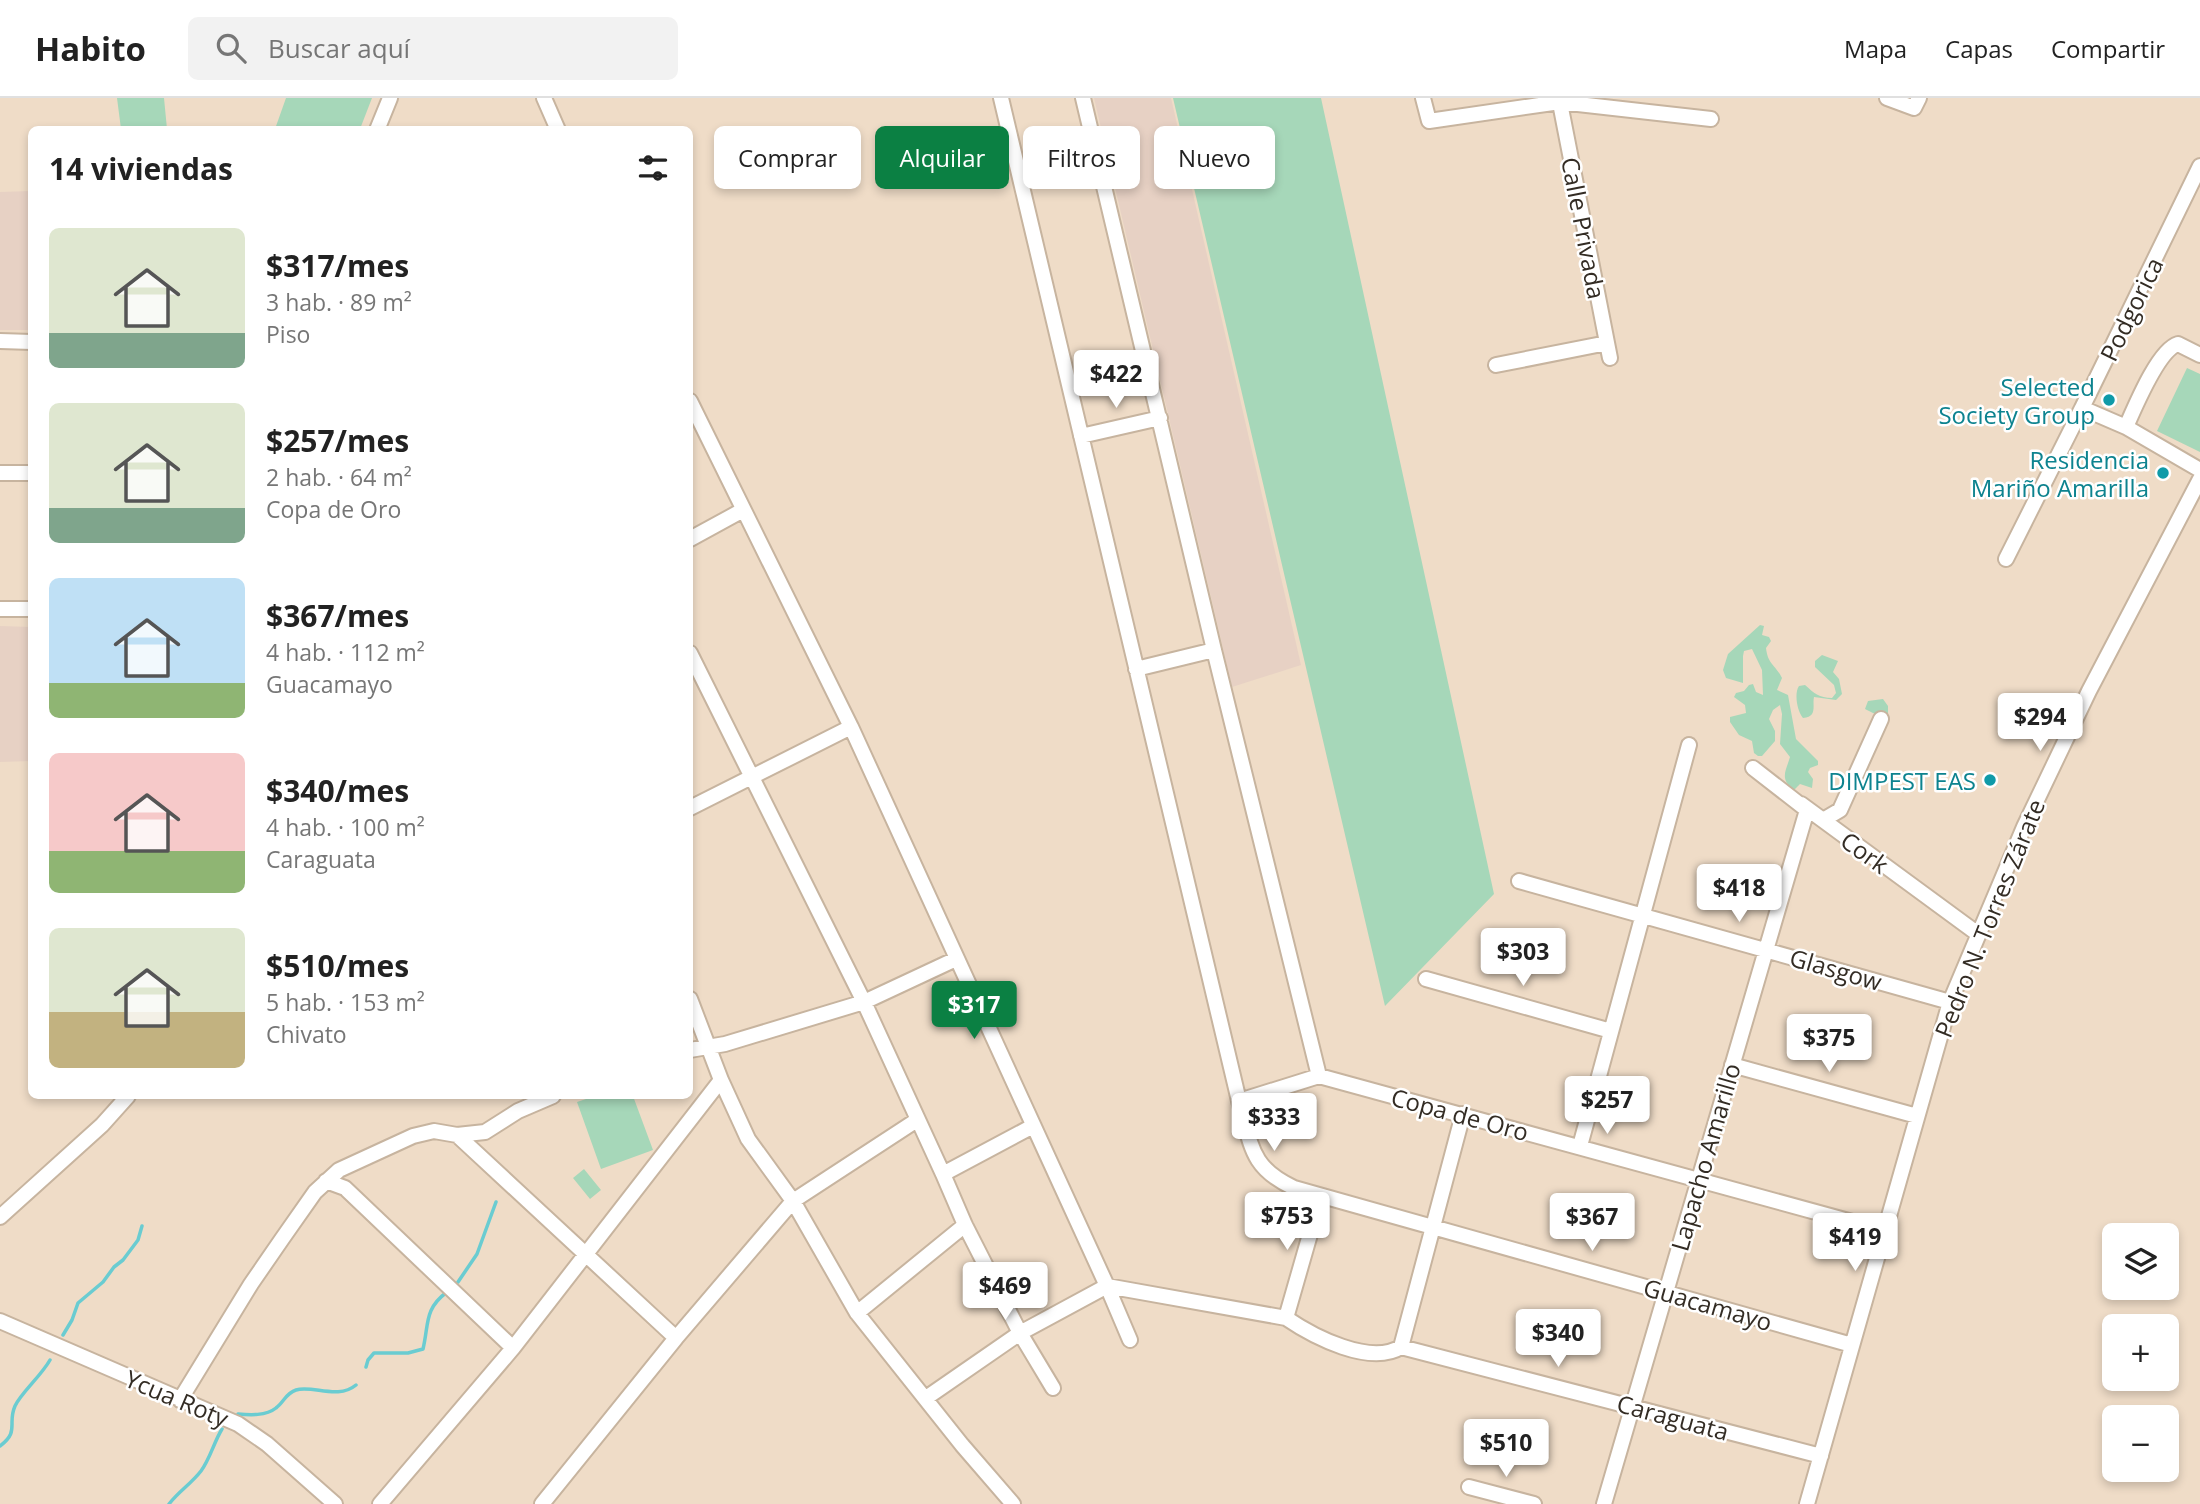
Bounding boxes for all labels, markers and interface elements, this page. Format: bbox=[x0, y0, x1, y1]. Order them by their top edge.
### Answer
search box bbox=[188, 17, 678, 80]
text: Habito bbox=[35, 26, 146, 71]
icon: search bbox=[212, 29, 250, 67]
text: Buscar aquí bbox=[268, 30, 410, 66]
text: Mapa bbox=[1844, 32, 1907, 65]
text: Capas bbox=[1945, 32, 2013, 65]
text: Compartir bbox=[2051, 32, 2165, 65]
chip: Comprar bbox=[714, 126, 861, 189]
chip: Alquilar bbox=[875, 126, 1009, 189]
chip: Filtros bbox=[1023, 126, 1140, 189]
chip: Nuevo bbox=[1154, 126, 1275, 189]
text: 14 viviendas bbox=[49, 148, 233, 189]
icon: filters bbox=[634, 149, 672, 187]
street label: Calle Privada bbox=[1554, 154, 1614, 302]
text: $317/mes bbox=[266, 245, 409, 286]
street label: Podgorica bbox=[2092, 252, 2170, 366]
icon: home bbox=[105, 256, 189, 340]
text: 3 hab. · 89 m² bbox=[266, 286, 412, 318]
text: Piso bbox=[266, 318, 310, 350]
pin: $422 bbox=[1075, 350, 1157, 410]
text: $422 bbox=[1090, 357, 1142, 389]
place label: Selected Society Group bbox=[1938, 370, 2095, 431]
marker: Selected Society Group bbox=[2101, 392, 2117, 408]
text: $257/mes bbox=[266, 420, 409, 461]
icon: home bbox=[105, 431, 189, 515]
place label: Residencia Mariño Amarilla bbox=[1971, 443, 2149, 504]
text: 2 hab. · 64 m² bbox=[266, 461, 412, 493]
marker: Residencia Mariño Amarilla bbox=[2155, 465, 2171, 481]
text: Copa de Oro bbox=[266, 493, 401, 525]
text: $367/mes bbox=[266, 595, 409, 636]
icon: home bbox=[105, 606, 189, 690]
text: 4 hab. · 112 m² bbox=[266, 636, 425, 668]
text: Guacamayo bbox=[266, 668, 393, 700]
pin: $294 bbox=[1999, 694, 2081, 753]
text: $294 bbox=[2014, 700, 2066, 732]
place label: DIMPEST EAS bbox=[1828, 764, 1976, 797]
text: $340/mes bbox=[266, 770, 409, 811]
marker: DIMPEST EAS bbox=[1982, 772, 1998, 788]
icon: home bbox=[105, 781, 189, 865]
street label: Pedro N. Torres Zárate bbox=[1926, 794, 2052, 1042]
text: 4 hab. · 100 m² bbox=[266, 811, 425, 843]
street label: Cork bbox=[1834, 823, 1896, 881]
text: Caraguata bbox=[266, 843, 376, 875]
pin: $418 bbox=[1698, 864, 1780, 924]
text: $418 bbox=[1713, 871, 1765, 903]
pin: $303 bbox=[1482, 928, 1564, 988]
text: $303 bbox=[1497, 935, 1549, 967]
street label: Glasgow bbox=[1786, 940, 1886, 998]
text: $510/mes bbox=[266, 945, 409, 986]
icon: home bbox=[105, 956, 189, 1040]
pin: $317 bbox=[933, 982, 1015, 1041]
text: 5 hab. · 153 m² bbox=[266, 986, 425, 1018]
text: $317 bbox=[948, 988, 1000, 1020]
pin: $375 bbox=[1788, 1014, 1870, 1074]
text: Chivato bbox=[266, 1018, 347, 1050]
text: $375 bbox=[1803, 1021, 1855, 1053]
street label: Lapacho Amarillo bbox=[1662, 1059, 1748, 1255]
pin: $257 bbox=[1566, 1076, 1648, 1136]
street label: Copa de Oro bbox=[1388, 1080, 1532, 1148]
text: $257 bbox=[1581, 1083, 1633, 1115]
pin: $333 bbox=[1233, 1094, 1315, 1153]
text: $333 bbox=[1248, 1100, 1300, 1132]
pin: $753 bbox=[1246, 1192, 1328, 1252]
pin: $367 bbox=[1551, 1194, 1633, 1253]
text: $753 bbox=[1261, 1199, 1313, 1231]
text: $367 bbox=[1566, 1200, 1618, 1232]
pin: $419 bbox=[1814, 1214, 1896, 1273]
text: $419 bbox=[1829, 1220, 1881, 1252]
map controls bbox=[2102, 1223, 2179, 1482]
button: layers bbox=[2102, 1223, 2179, 1300]
pin: $469 bbox=[964, 1262, 1046, 1322]
text: $469 bbox=[979, 1269, 1031, 1301]
street label: Guacamayo bbox=[1640, 1270, 1776, 1338]
pin: $340 bbox=[1517, 1310, 1599, 1369]
button: + bbox=[2102, 1314, 2179, 1391]
text: $340 bbox=[1532, 1316, 1584, 1348]
street label: Ycua Roty bbox=[120, 1362, 235, 1435]
street label: Caraguata bbox=[1613, 1386, 1733, 1448]
button: − bbox=[2102, 1405, 2179, 1482]
pin: $510 bbox=[1465, 1420, 1547, 1479]
text: $510 bbox=[1480, 1426, 1532, 1458]

